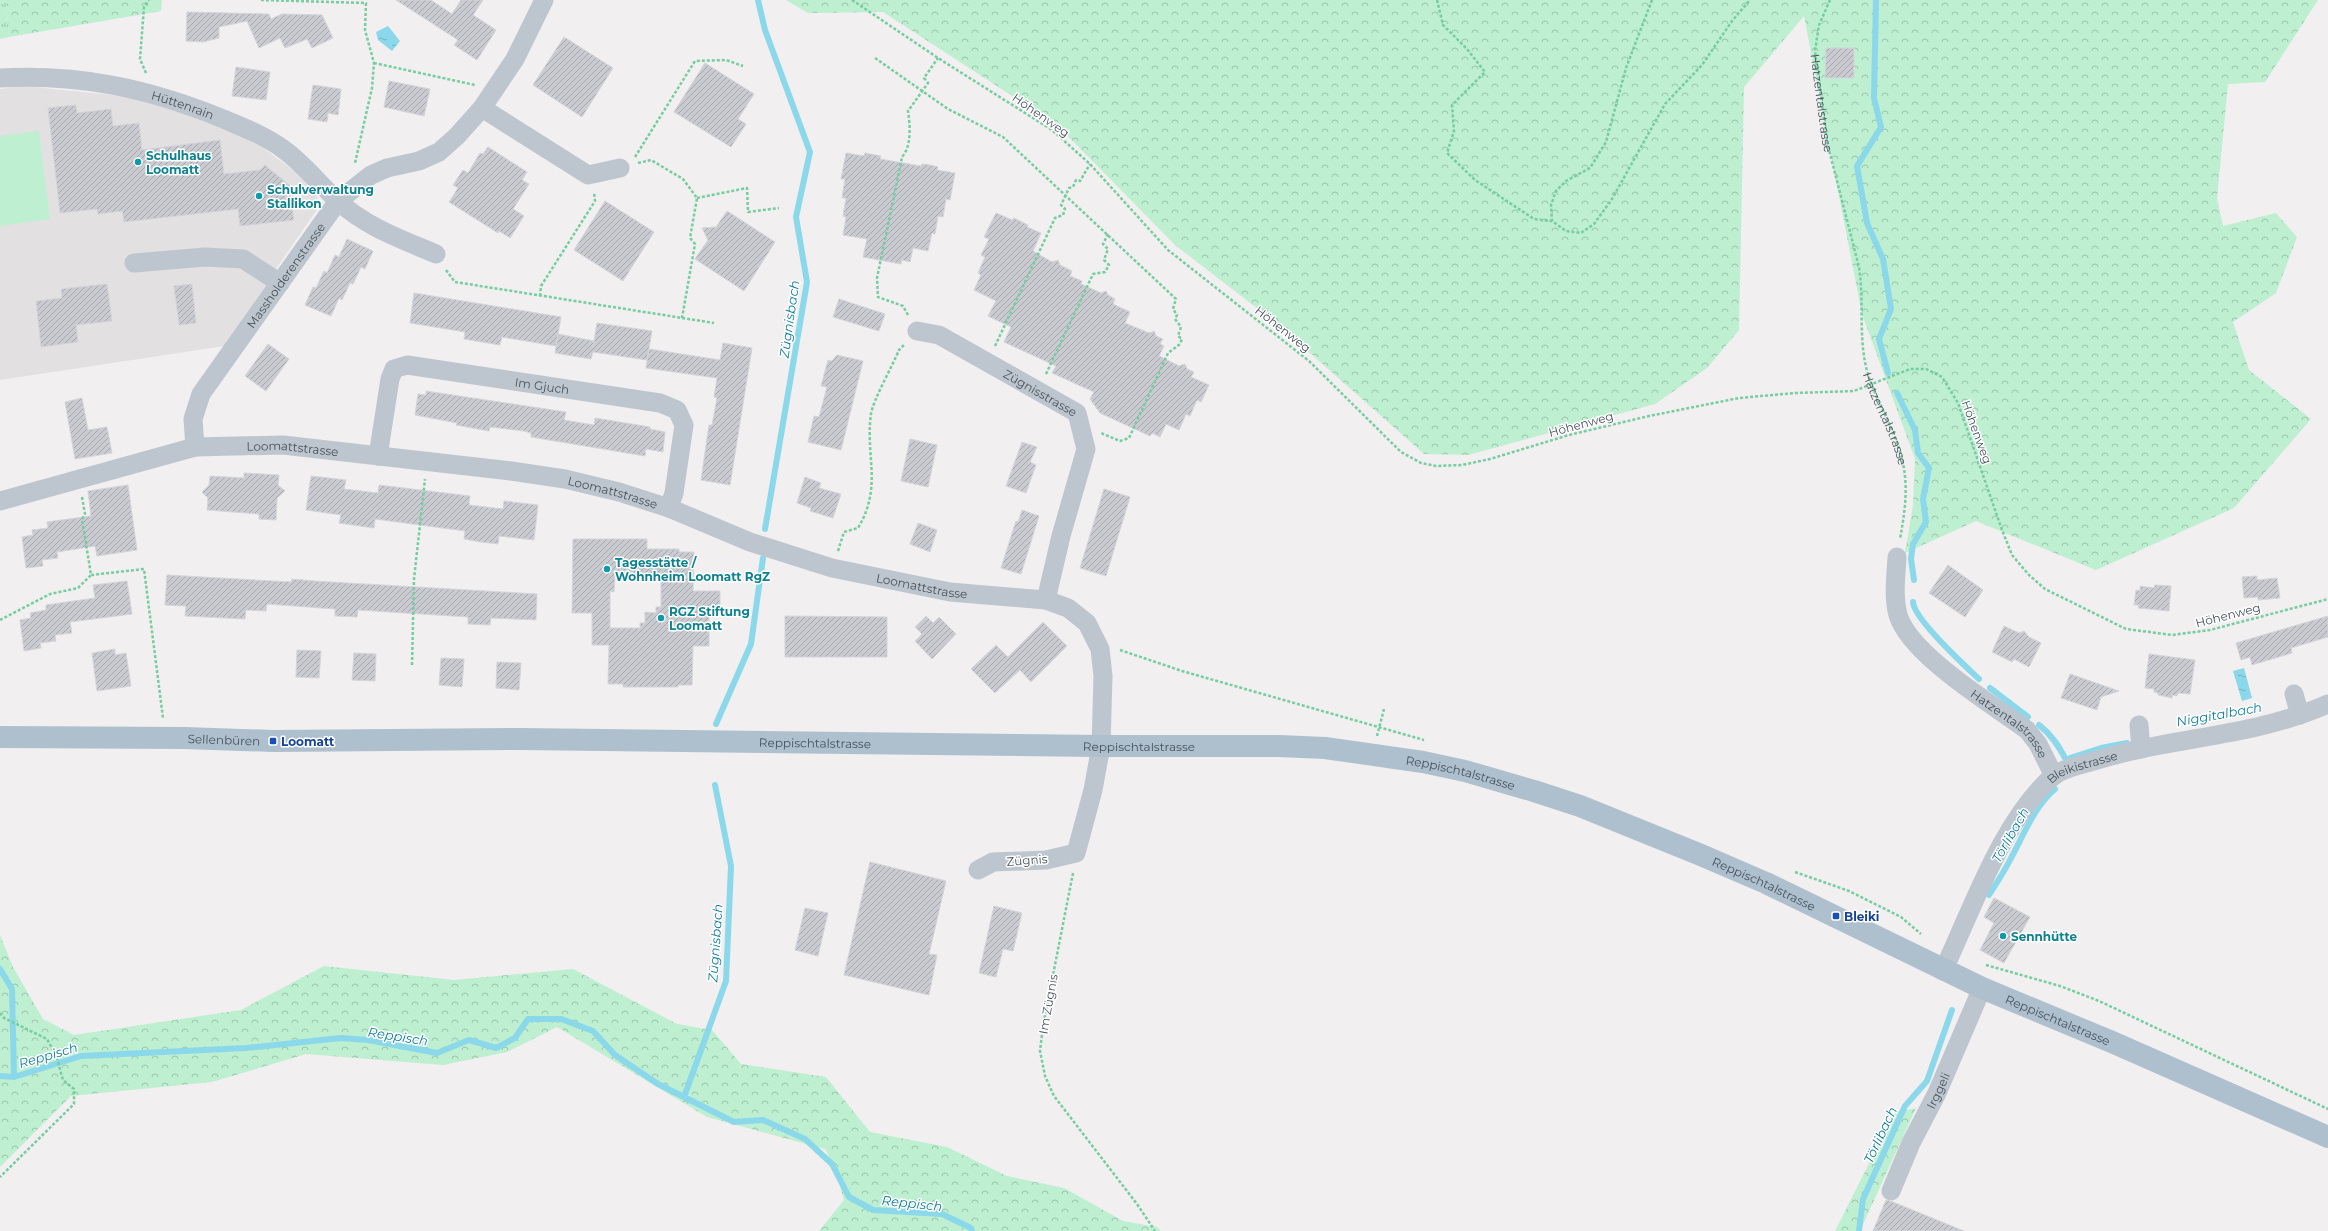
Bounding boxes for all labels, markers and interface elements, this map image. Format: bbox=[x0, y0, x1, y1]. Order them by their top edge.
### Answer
street label: Hatzentalstrasse bbox=[1808, 53, 1837, 154]
street label: Hüttenrain bbox=[150, 87, 216, 122]
street label: Höhenweg bbox=[1009, 90, 1073, 140]
place label: Schulhaus Loomatt bbox=[146, 148, 212, 177]
marker: Schulhaus Loomatt bbox=[133, 157, 143, 167]
place label: Schulverwaltung Stallikon bbox=[267, 182, 374, 211]
marker: Schulverwaltung Stallikon bbox=[254, 191, 264, 201]
street label: Massholderenstrasse bbox=[243, 220, 328, 331]
water label: Zügnisbach bbox=[775, 279, 802, 360]
street label: Höhenweg bbox=[1252, 303, 1314, 355]
street label: Zügnisstrasse bbox=[1001, 366, 1080, 419]
street label: Hatzentalstrasse bbox=[1860, 370, 1911, 466]
street label: Im Gjuch bbox=[514, 374, 570, 397]
street label: Höhenweg bbox=[1959, 398, 1995, 466]
street label: Höhenweg bbox=[1547, 408, 1615, 440]
street label: Loomattstrasse bbox=[246, 437, 339, 459]
street label: Loomattstrasse bbox=[566, 472, 660, 511]
place label: Tagesstätte / Wohnheim Loomatt RgZ bbox=[615, 555, 770, 584]
marker: Tagesstätte / Wohnheim Loomatt RgZ bbox=[602, 564, 612, 574]
street label: Loomattstrasse bbox=[875, 570, 968, 601]
street label: Höhenweg bbox=[2194, 600, 2262, 630]
place label: RGZ Stiftung Loomatt bbox=[669, 604, 750, 633]
marker: RGZ Stiftung Loomatt bbox=[656, 613, 666, 623]
street label: Hatzentalstrasse bbox=[1968, 686, 2051, 760]
water label: Niggitalbach bbox=[2175, 699, 2263, 729]
street label: Sellenbüren bbox=[187, 731, 261, 748]
place label: Loomatt bbox=[281, 734, 335, 749]
street label: Reppischtalstrasse bbox=[759, 734, 871, 751]
marker: Loomatt bbox=[268, 736, 278, 746]
street label: Reppischtalstrasse bbox=[1083, 738, 1195, 754]
street label: Bleikistrasse bbox=[2043, 747, 2119, 786]
street label: Reppischtalstrasse bbox=[1405, 752, 1517, 793]
water label: Törlibach bbox=[1988, 805, 2032, 865]
street label: Zügnis bbox=[1006, 851, 1048, 869]
street label: Reppischtalstrasse bbox=[1710, 853, 1818, 914]
water label: Zügnisbach bbox=[704, 903, 726, 984]
place label: Bleiki bbox=[1844, 909, 1879, 924]
marker: Bleiki bbox=[1831, 911, 1841, 921]
place label: Sennhütte bbox=[2011, 929, 2077, 944]
marker: Sennhütte bbox=[1998, 931, 2008, 941]
street label: Im Zügnis bbox=[1035, 973, 1061, 1035]
street label: Reppischtalstrasse bbox=[2003, 991, 2113, 1048]
water label: Reppisch bbox=[367, 1023, 429, 1049]
water label: Reppisch bbox=[17, 1039, 79, 1071]
street label: Irggeli bbox=[1923, 1070, 1953, 1111]
water label: Törlibach bbox=[1860, 1104, 1900, 1166]
water label: Reppisch bbox=[881, 1192, 943, 1214]

